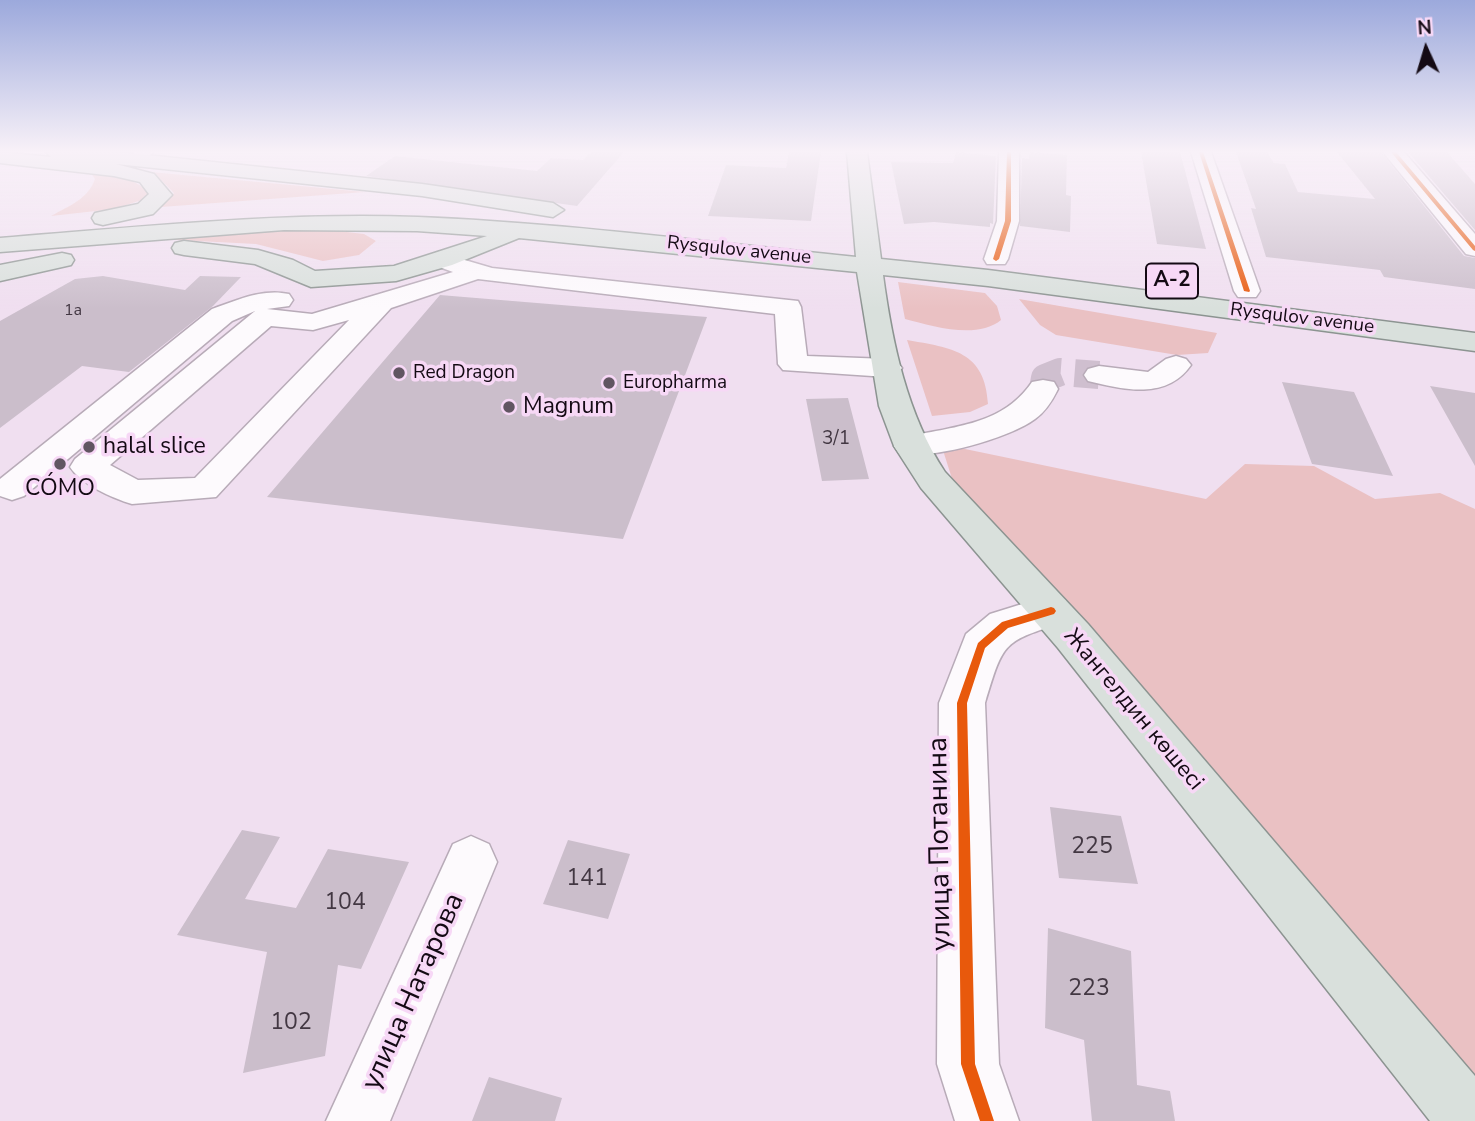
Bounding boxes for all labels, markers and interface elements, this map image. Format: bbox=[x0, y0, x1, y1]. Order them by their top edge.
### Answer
north arrow bbox=[1391, 14, 1461, 84]
text: N bbox=[1417, 15, 1433, 42]
street label: Rysqulov avenue bbox=[666, 232, 812, 270]
road number: A-2 bbox=[1146, 264, 1198, 298]
street label: Rysqulov avenue bbox=[1229, 299, 1375, 339]
house number: 1а bbox=[64, 301, 82, 321]
place label: Red Dragon bbox=[413, 362, 515, 384]
marker: Red Dragon bbox=[391, 365, 407, 381]
place label: Europharma bbox=[623, 372, 727, 394]
marker: Europharma bbox=[601, 375, 617, 391]
place label: Magnum bbox=[523, 393, 614, 421]
marker: Magnum bbox=[501, 399, 517, 415]
house number: 3/1 bbox=[822, 428, 850, 450]
place label: halal slice bbox=[103, 433, 206, 461]
marker: halal slice bbox=[81, 439, 97, 455]
marker: CÓMO bbox=[52, 456, 68, 472]
place label: CÓMO bbox=[25, 475, 95, 503]
street label: Жангелдин көшесі bbox=[1057, 623, 1209, 797]
street label: улица Потанина bbox=[922, 737, 960, 951]
house number: 225 bbox=[1071, 833, 1113, 861]
house number: 141 bbox=[566, 865, 608, 893]
street label: улица Натарова bbox=[356, 888, 472, 1096]
house number: 104 bbox=[324, 889, 366, 917]
house number: 223 bbox=[1068, 975, 1110, 1003]
house number: 102 bbox=[270, 1009, 312, 1037]

